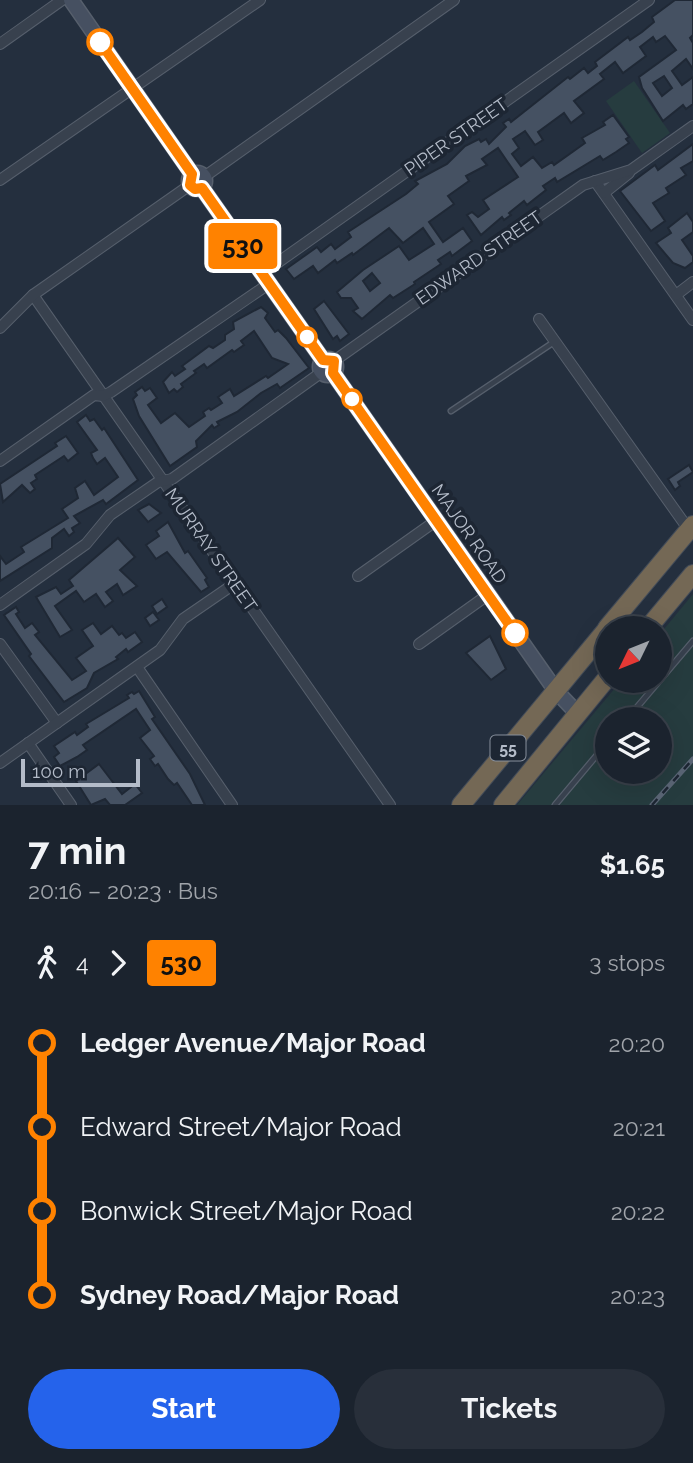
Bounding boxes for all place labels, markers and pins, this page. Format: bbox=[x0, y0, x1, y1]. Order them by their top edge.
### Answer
unlabelled marker bbox=[87, 29, 113, 55]
unlabelled marker bbox=[297, 327, 317, 347]
unlabelled marker bbox=[342, 389, 362, 409]
unlabelled marker bbox=[502, 620, 528, 646]

